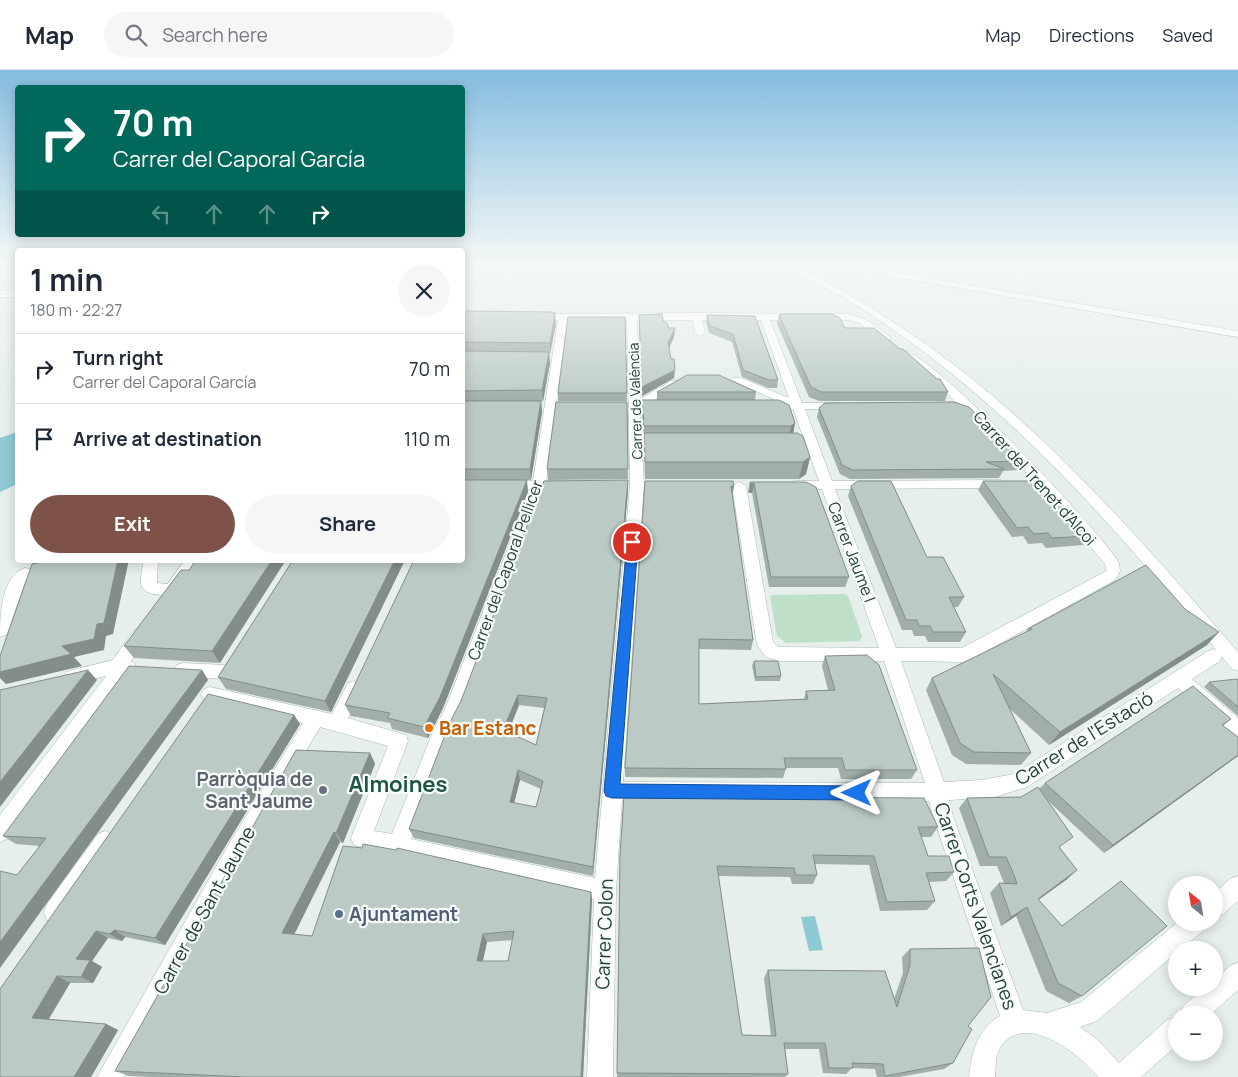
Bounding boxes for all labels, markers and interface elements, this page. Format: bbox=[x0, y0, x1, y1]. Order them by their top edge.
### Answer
search box bbox=[104, 12, 454, 57]
text: Map bbox=[25, 18, 74, 51]
icon: search bbox=[122, 21, 150, 49]
text: Search here bbox=[162, 22, 268, 48]
text: Map bbox=[985, 23, 1021, 47]
text: Directions bbox=[1049, 23, 1134, 47]
text: Saved bbox=[1162, 23, 1213, 47]
text: 70 m bbox=[113, 99, 193, 147]
icon: right bbox=[30, 105, 95, 170]
text: Carrer del Caporal García bbox=[113, 144, 365, 174]
icon: left bbox=[147, 200, 175, 228]
icon: ahead bbox=[200, 200, 228, 228]
icon: ahead bbox=[253, 200, 281, 228]
icon: right bbox=[306, 200, 334, 228]
text: 1 min bbox=[30, 259, 103, 300]
button: close bbox=[398, 265, 450, 317]
text: 180 m · 22:27 bbox=[30, 299, 122, 321]
street label: Carrer de València bbox=[623, 342, 647, 460]
text: Turn right bbox=[73, 345, 163, 371]
icon: right bbox=[30, 355, 58, 383]
text: 70 m bbox=[409, 356, 450, 382]
text: Carrer del Caporal García bbox=[73, 371, 256, 393]
street label: Carrer del Trenet d'Alcoi bbox=[968, 406, 1102, 550]
icon: arrive bbox=[30, 425, 58, 453]
text: Arrive at destination bbox=[73, 426, 262, 452]
text: 110 m bbox=[404, 426, 450, 452]
street label: Carrer del Caporal Pellicer bbox=[462, 477, 548, 663]
button: Exit bbox=[30, 495, 235, 553]
button: Share bbox=[245, 495, 450, 553]
street label: Carrer Jaume I bbox=[823, 499, 881, 605]
pin bbox=[611, 521, 653, 563]
icon: arrive bbox=[618, 528, 646, 556]
street label: Carrer de l'Estació bbox=[1010, 685, 1158, 791]
place label: Bar Estanc bbox=[439, 715, 537, 741]
marker: Bar Estanc bbox=[423, 722, 435, 734]
place label: Parròquia de Sant Jaume bbox=[197, 766, 313, 814]
position arrow bbox=[830, 766, 882, 818]
district label: Almoines bbox=[348, 769, 448, 799]
marker: Parròquia de Sant Jaume bbox=[317, 784, 329, 796]
street label: Carrer Corts Valencianes bbox=[928, 799, 1024, 1013]
street label: Carrer de Sant Jaume bbox=[147, 821, 261, 999]
north arrow bbox=[1168, 876, 1222, 931]
map controls bbox=[1168, 876, 1223, 1061]
street label: Carrer Colon bbox=[589, 878, 619, 990]
place label: Ajuntament bbox=[349, 901, 458, 927]
marker: Ajuntament bbox=[333, 908, 345, 920]
button: + bbox=[1168, 941, 1223, 996]
button: − bbox=[1168, 1006, 1223, 1061]

